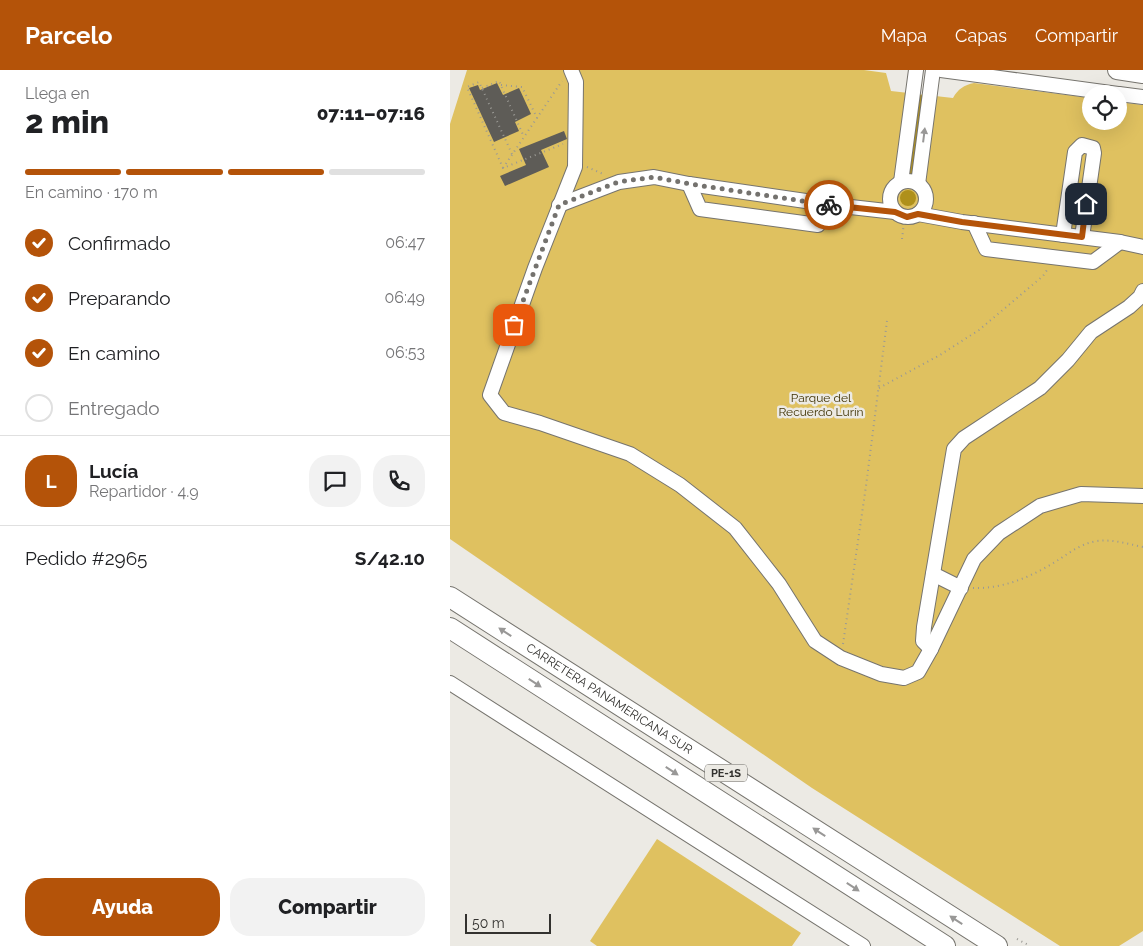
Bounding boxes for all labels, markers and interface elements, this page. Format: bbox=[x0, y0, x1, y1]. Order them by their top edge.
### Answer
text: Parcelo bbox=[25, 21, 113, 50]
text: Mapa bbox=[881, 25, 927, 46]
text: Capas bbox=[955, 25, 1007, 46]
text: Compartir bbox=[1035, 25, 1118, 46]
text: Llega en bbox=[25, 84, 89, 103]
map controls bbox=[1082, 85, 1127, 130]
button: locate bbox=[1082, 85, 1127, 130]
text: 07:11–07:16 bbox=[317, 102, 425, 124]
text: 2 min bbox=[25, 103, 109, 140]
one-way arrow bbox=[920, 127, 928, 143]
courier bbox=[804, 180, 854, 230]
text: En camino · 170 m bbox=[25, 183, 158, 202]
pin bbox=[1065, 183, 1107, 225]
icon: home bbox=[1072, 190, 1100, 218]
icon: bike bbox=[815, 191, 843, 219]
icon: check bbox=[25, 229, 53, 257]
text: Confirmado bbox=[68, 232, 171, 254]
text: 06:47 bbox=[385, 233, 425, 252]
icon: check bbox=[25, 284, 53, 312]
text: Preparando bbox=[68, 287, 171, 309]
text: 06:49 bbox=[384, 288, 425, 307]
pin bbox=[493, 304, 535, 346]
icon: bag bbox=[500, 311, 528, 339]
icon: check bbox=[25, 339, 53, 367]
text: En camino bbox=[68, 342, 160, 364]
text: 06:53 bbox=[385, 343, 425, 362]
park label: Parque del Recuerdo Lurín bbox=[778, 391, 864, 419]
text: Entregado bbox=[68, 397, 160, 419]
button: chat bbox=[309, 455, 361, 507]
button: phone bbox=[373, 455, 425, 507]
text: Lucía bbox=[89, 460, 138, 482]
text: L bbox=[45, 470, 57, 492]
text: Repartidor · 4.9 bbox=[89, 482, 199, 501]
text: Pedido #2965 bbox=[25, 547, 147, 569]
text: S/42.10 bbox=[355, 547, 425, 569]
one-way arrow bbox=[498, 627, 512, 637]
street label: CARRETERA PANAMERICANA SUR bbox=[524, 641, 695, 757]
one-way arrow bbox=[529, 678, 542, 688]
road number: PE-1S bbox=[705, 764, 747, 781]
one-way arrow bbox=[665, 766, 679, 775]
one-way arrow bbox=[812, 828, 826, 837]
button: Ayuda bbox=[25, 878, 220, 936]
button: Compartir bbox=[230, 878, 425, 936]
one-way arrow bbox=[846, 882, 860, 892]
scale bar bbox=[465, 911, 551, 934]
text: 50 m bbox=[472, 915, 505, 931]
one-way arrow bbox=[949, 915, 962, 924]

